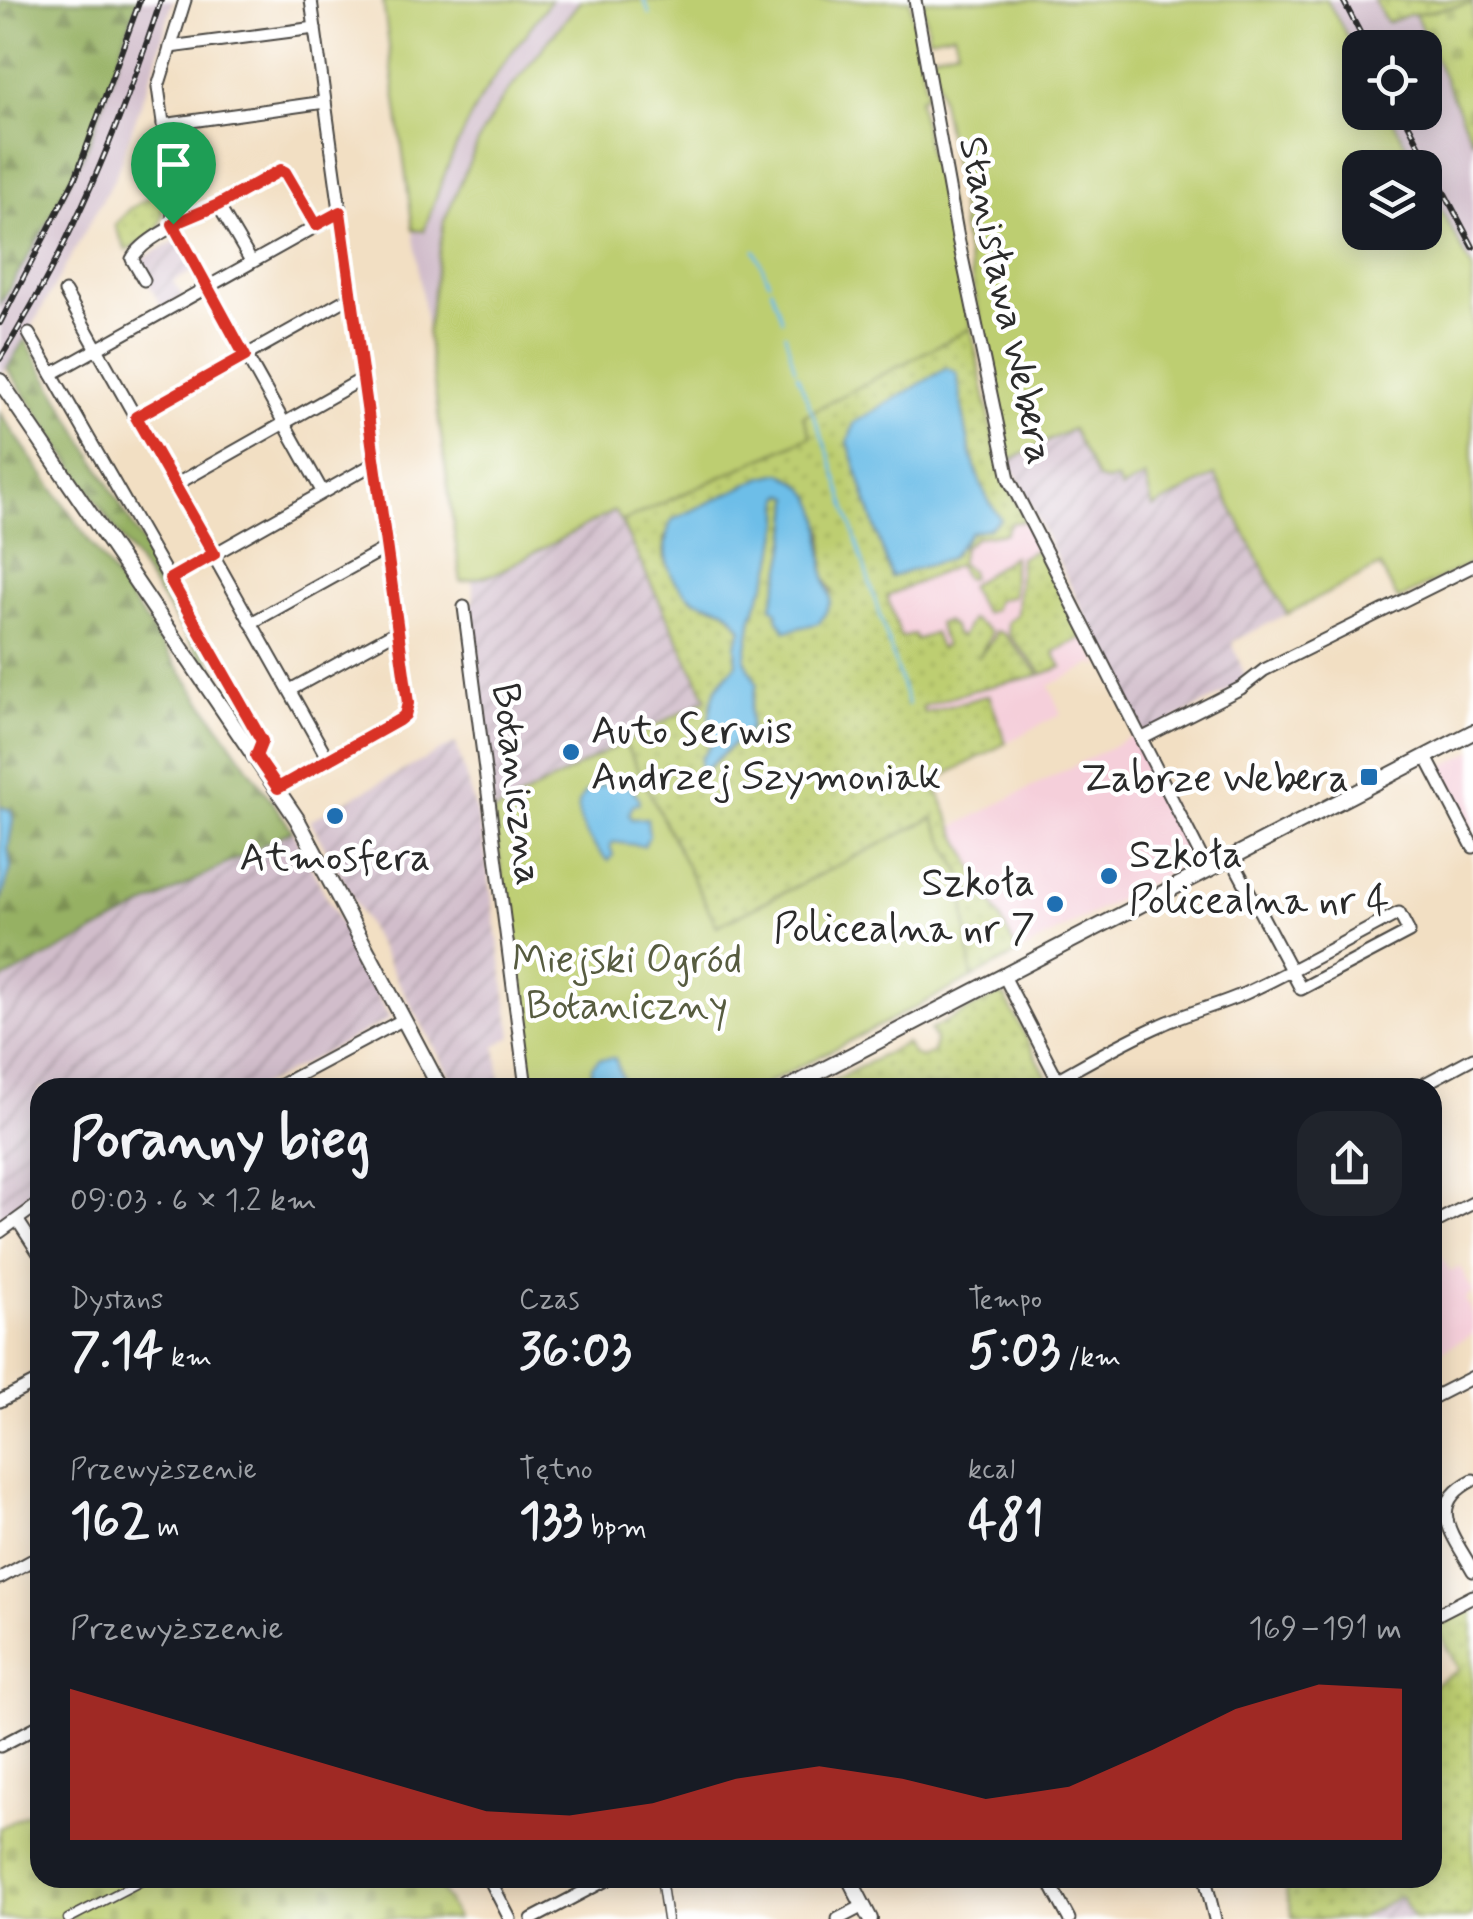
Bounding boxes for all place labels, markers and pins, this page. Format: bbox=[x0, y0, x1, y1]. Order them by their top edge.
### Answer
pin bbox=[131, 122, 216, 225]
place label: Auto Serwis Andrzej Szymoniak bbox=[591, 706, 941, 804]
marker: Auto Serwis Andrzej Szymoniak bbox=[560, 741, 582, 763]
place label: Zabrze Webera bbox=[1081, 754, 1349, 806]
marker: Zabrze Webera bbox=[1358, 766, 1380, 788]
marker: Atmosfera bbox=[324, 805, 346, 827]
place label: Szkoła Policealna nr 4 bbox=[1129, 830, 1390, 928]
place label: Atmosfera bbox=[240, 833, 430, 885]
place label: Szkoła Policealna nr 7 bbox=[773, 858, 1035, 956]
marker: Szkoła Policealna nr 4 bbox=[1098, 865, 1120, 887]
marker: Szkoła Policealna nr 7 bbox=[1044, 893, 1066, 915]

